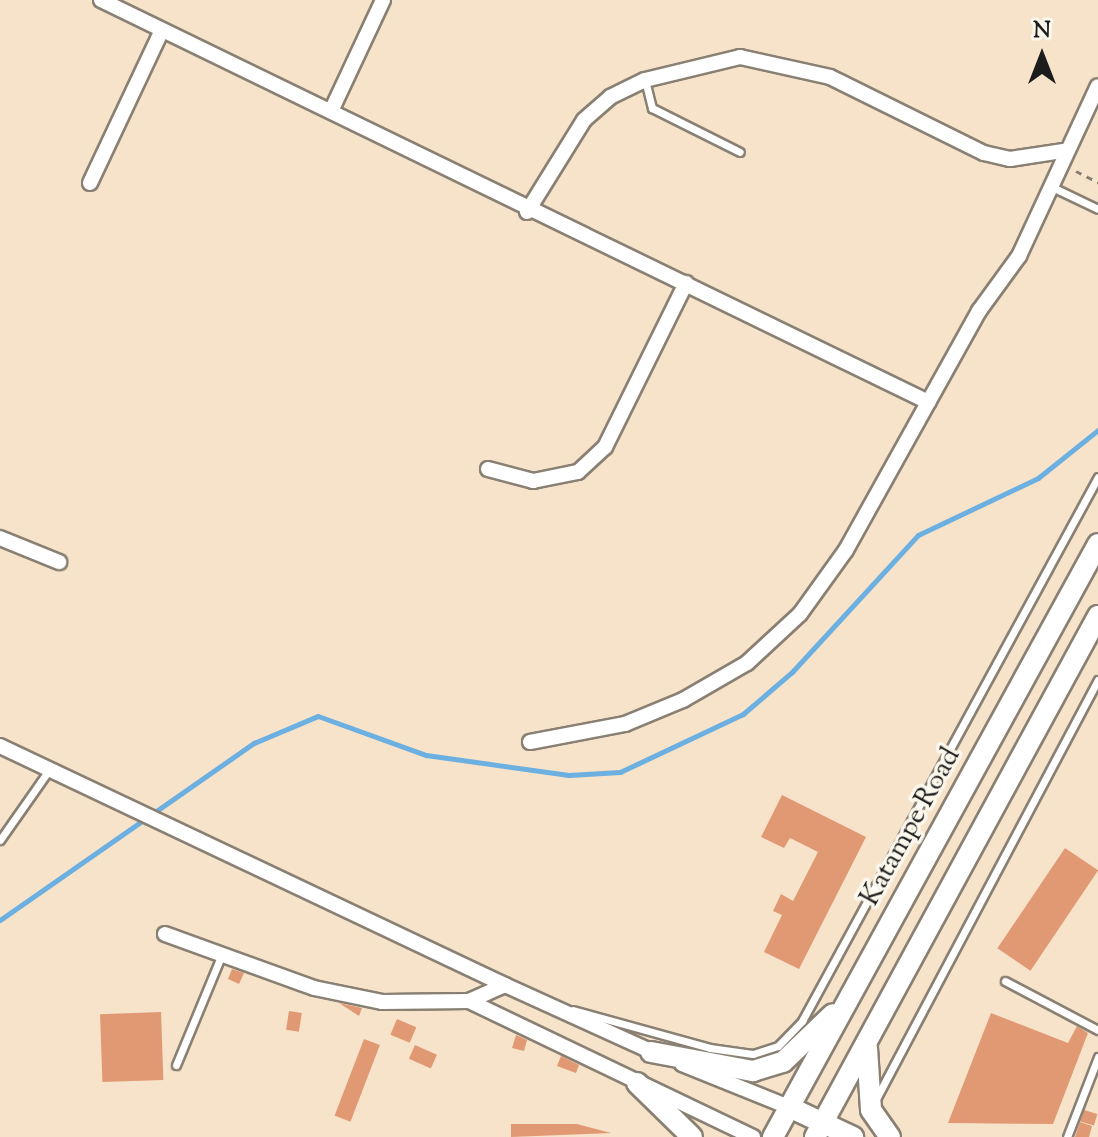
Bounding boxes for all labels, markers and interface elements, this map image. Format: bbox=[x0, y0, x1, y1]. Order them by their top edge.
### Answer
north arrow bbox=[1002, 16, 1082, 96]
text: N bbox=[1033, 16, 1051, 48]
street label: Katampe Road bbox=[854, 742, 968, 912]

